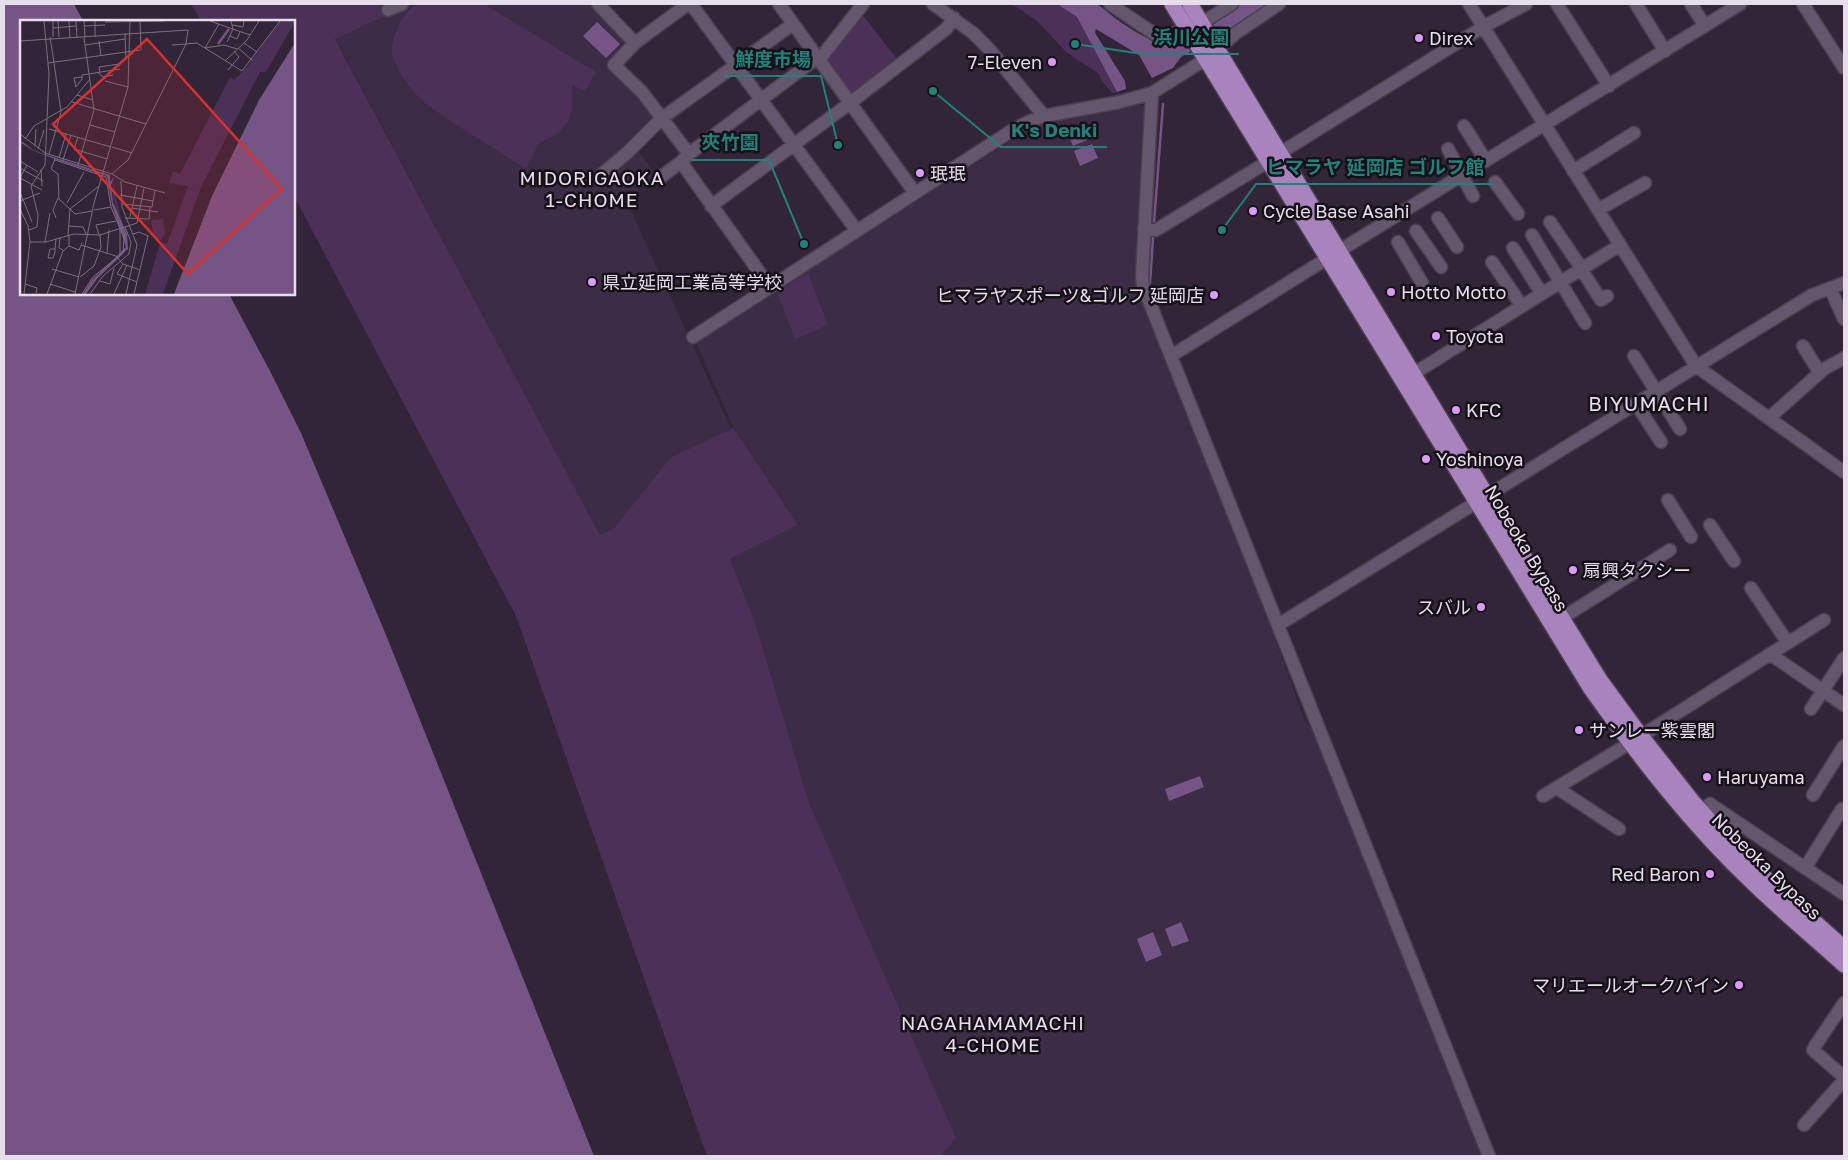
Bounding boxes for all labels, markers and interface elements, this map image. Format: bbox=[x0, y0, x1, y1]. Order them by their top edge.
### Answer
inset map bbox=[20, 20, 295, 295]
callout: 浜川公園 bbox=[1143, 20, 1239, 54]
text: 浜川公園 bbox=[1153, 25, 1229, 48]
place label: Direx bbox=[1429, 27, 1473, 49]
marker: Direx bbox=[1413, 32, 1425, 44]
callout: 鮮度市場 bbox=[725, 42, 821, 76]
text: 鮮度市場 bbox=[735, 47, 811, 70]
place label: 7-Eleven bbox=[968, 51, 1042, 73]
marker: 7-Eleven bbox=[1046, 56, 1058, 68]
callout: K's Denki bbox=[1001, 113, 1107, 147]
text: K's Denki bbox=[1011, 118, 1097, 141]
callout: 夾竹園 bbox=[692, 126, 769, 160]
text: 夾竹園 bbox=[701, 130, 759, 153]
callout: ヒマラヤ 延岡店 ゴルフ館 bbox=[1256, 150, 1494, 184]
text: ヒマラヤ 延岡店 ゴルフ館 bbox=[1266, 155, 1484, 178]
place label: 珉珉 bbox=[930, 162, 966, 184]
district label: MIDORIGAOKA 1-CHOME bbox=[519, 166, 665, 211]
marker: 珉珉 bbox=[914, 167, 926, 179]
place label: Cycle Base Asahi bbox=[1263, 200, 1410, 222]
marker: Cycle Base Asahi bbox=[1247, 205, 1259, 217]
place label: 県立延岡工業高等学校 bbox=[602, 271, 782, 293]
marker: 県立延岡工業高等学校 bbox=[586, 276, 598, 288]
place label: Hotto Motto bbox=[1401, 281, 1506, 303]
place label: ヒマラヤスポーツ&ゴルフ 延岡店 bbox=[936, 284, 1204, 306]
marker: Hotto Motto bbox=[1385, 286, 1397, 298]
marker: ヒマラヤスポーツ&ゴルフ 延岡店 bbox=[1208, 289, 1220, 301]
place label: Toyota bbox=[1446, 325, 1504, 347]
marker: Toyota bbox=[1430, 330, 1442, 342]
district label: BIYUMACHI bbox=[1588, 391, 1710, 415]
place label: KFC bbox=[1466, 399, 1501, 421]
marker: KFC bbox=[1450, 404, 1462, 416]
place label: Yoshinoya bbox=[1436, 448, 1524, 470]
marker: Yoshinoya bbox=[1420, 453, 1432, 465]
street label: Nobeoka Bypass bbox=[1481, 481, 1573, 615]
place label: 扇興タクシー bbox=[1583, 559, 1691, 581]
marker: 扇興タクシー bbox=[1567, 564, 1579, 576]
place label: スバル bbox=[1417, 596, 1471, 618]
marker: スバル bbox=[1475, 601, 1487, 613]
place label: サンレー紫雲閣 bbox=[1589, 719, 1715, 741]
marker: サンレー紫雲閣 bbox=[1573, 724, 1585, 736]
place label: Haruyama bbox=[1717, 766, 1805, 788]
marker: Haruyama bbox=[1701, 771, 1713, 783]
street label: Nobeoka Bypass bbox=[1708, 808, 1826, 924]
place label: Red Baron bbox=[1611, 863, 1700, 885]
marker: Red Baron bbox=[1704, 868, 1716, 880]
place label: マリエールオークパイン bbox=[1532, 974, 1729, 996]
marker: マリエールオークパイン bbox=[1733, 979, 1745, 991]
district label: NAGAHAMAMACHI 4-CHOME bbox=[901, 1011, 1085, 1056]

